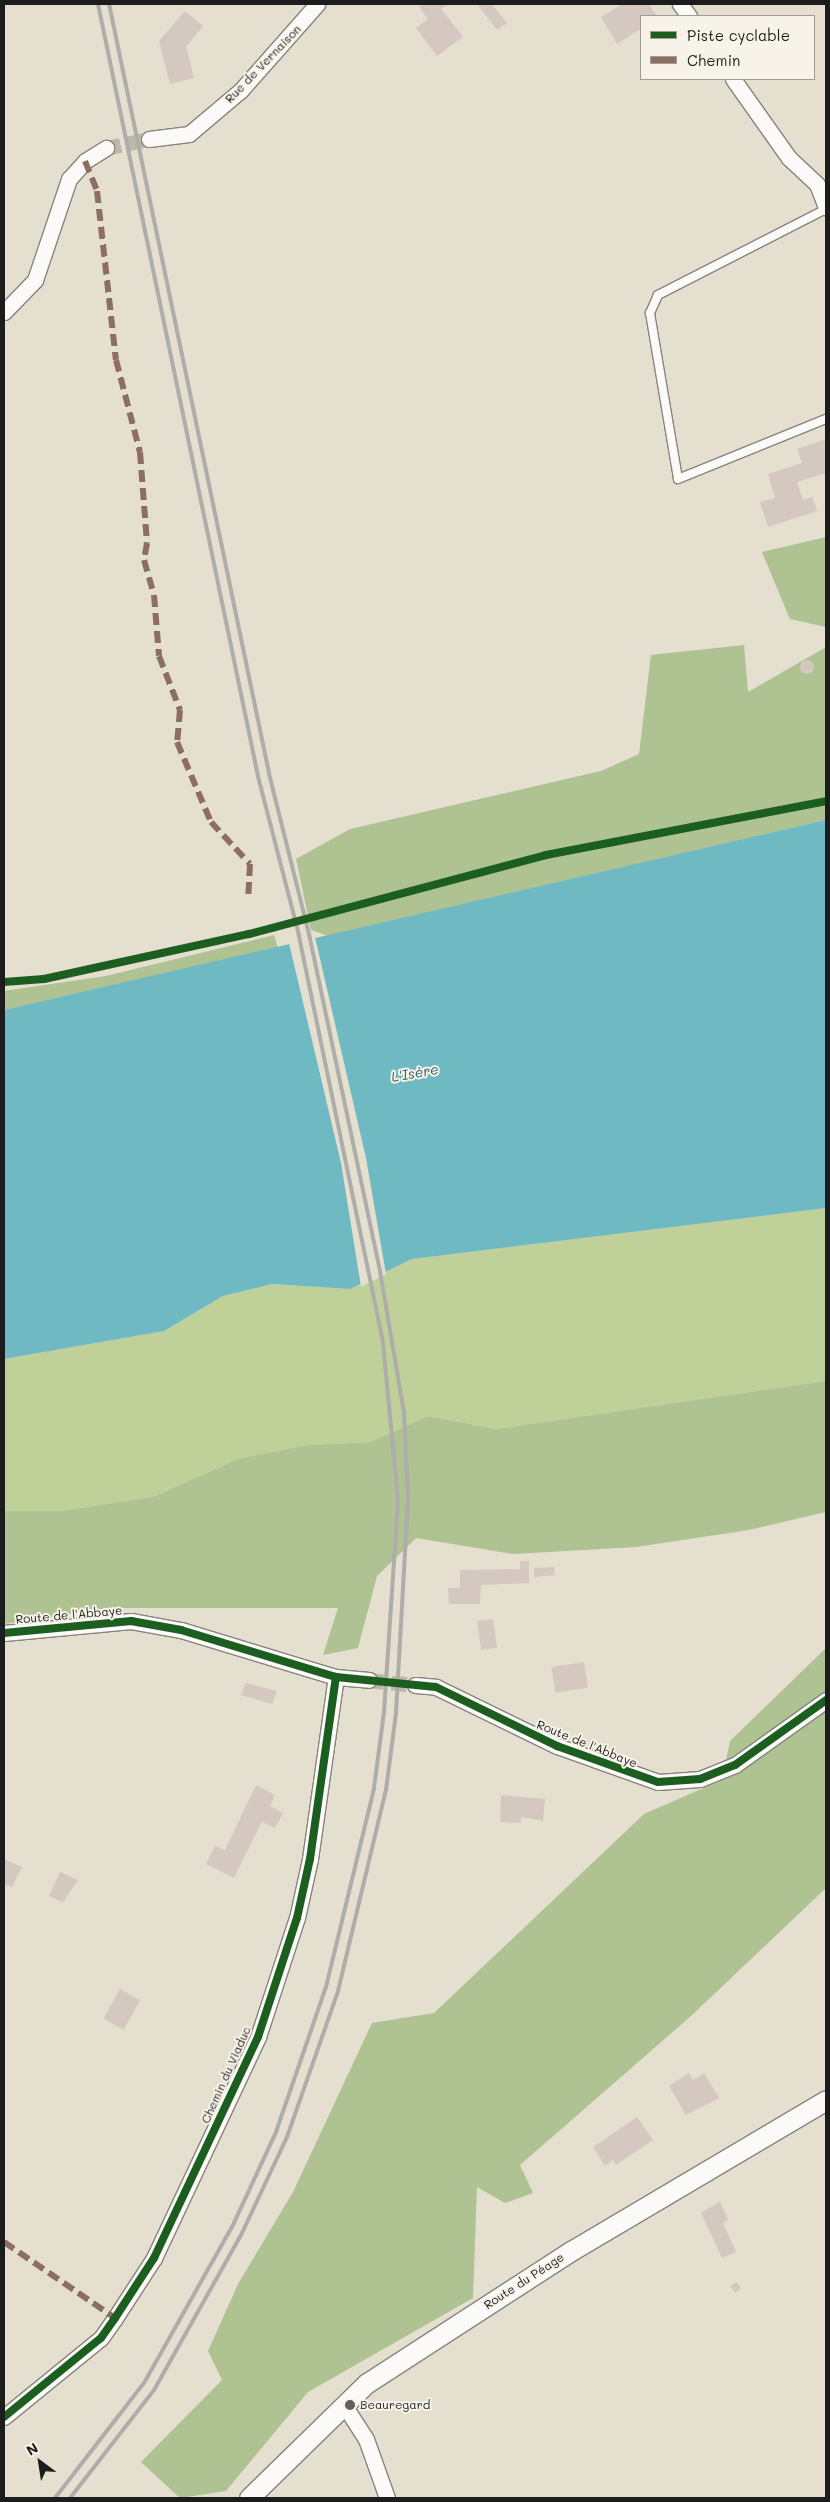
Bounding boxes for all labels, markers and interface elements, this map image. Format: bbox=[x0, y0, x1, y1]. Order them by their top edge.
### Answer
legend bbox=[640, 15, 815, 80]
street label: Rue de Vernaison bbox=[222, 22, 304, 106]
text: Piste cyclable bbox=[687, 25, 790, 45]
text: Chemin bbox=[687, 50, 740, 70]
water label: L'Isère bbox=[390, 1061, 440, 1085]
street label: Route de l'Abbaye bbox=[15, 1603, 123, 1627]
street label: Route de l'Abbaye bbox=[535, 1717, 639, 1771]
street label: Chemin du Viaduc bbox=[198, 2024, 254, 2126]
street label: Route du Péage bbox=[481, 2250, 567, 2312]
place label: Beauregard bbox=[360, 2398, 430, 2412]
marker: Beauregard bbox=[344, 2399, 356, 2411]
north arrow bbox=[15, 2437, 65, 2487]
text: N bbox=[23, 2438, 41, 2460]

